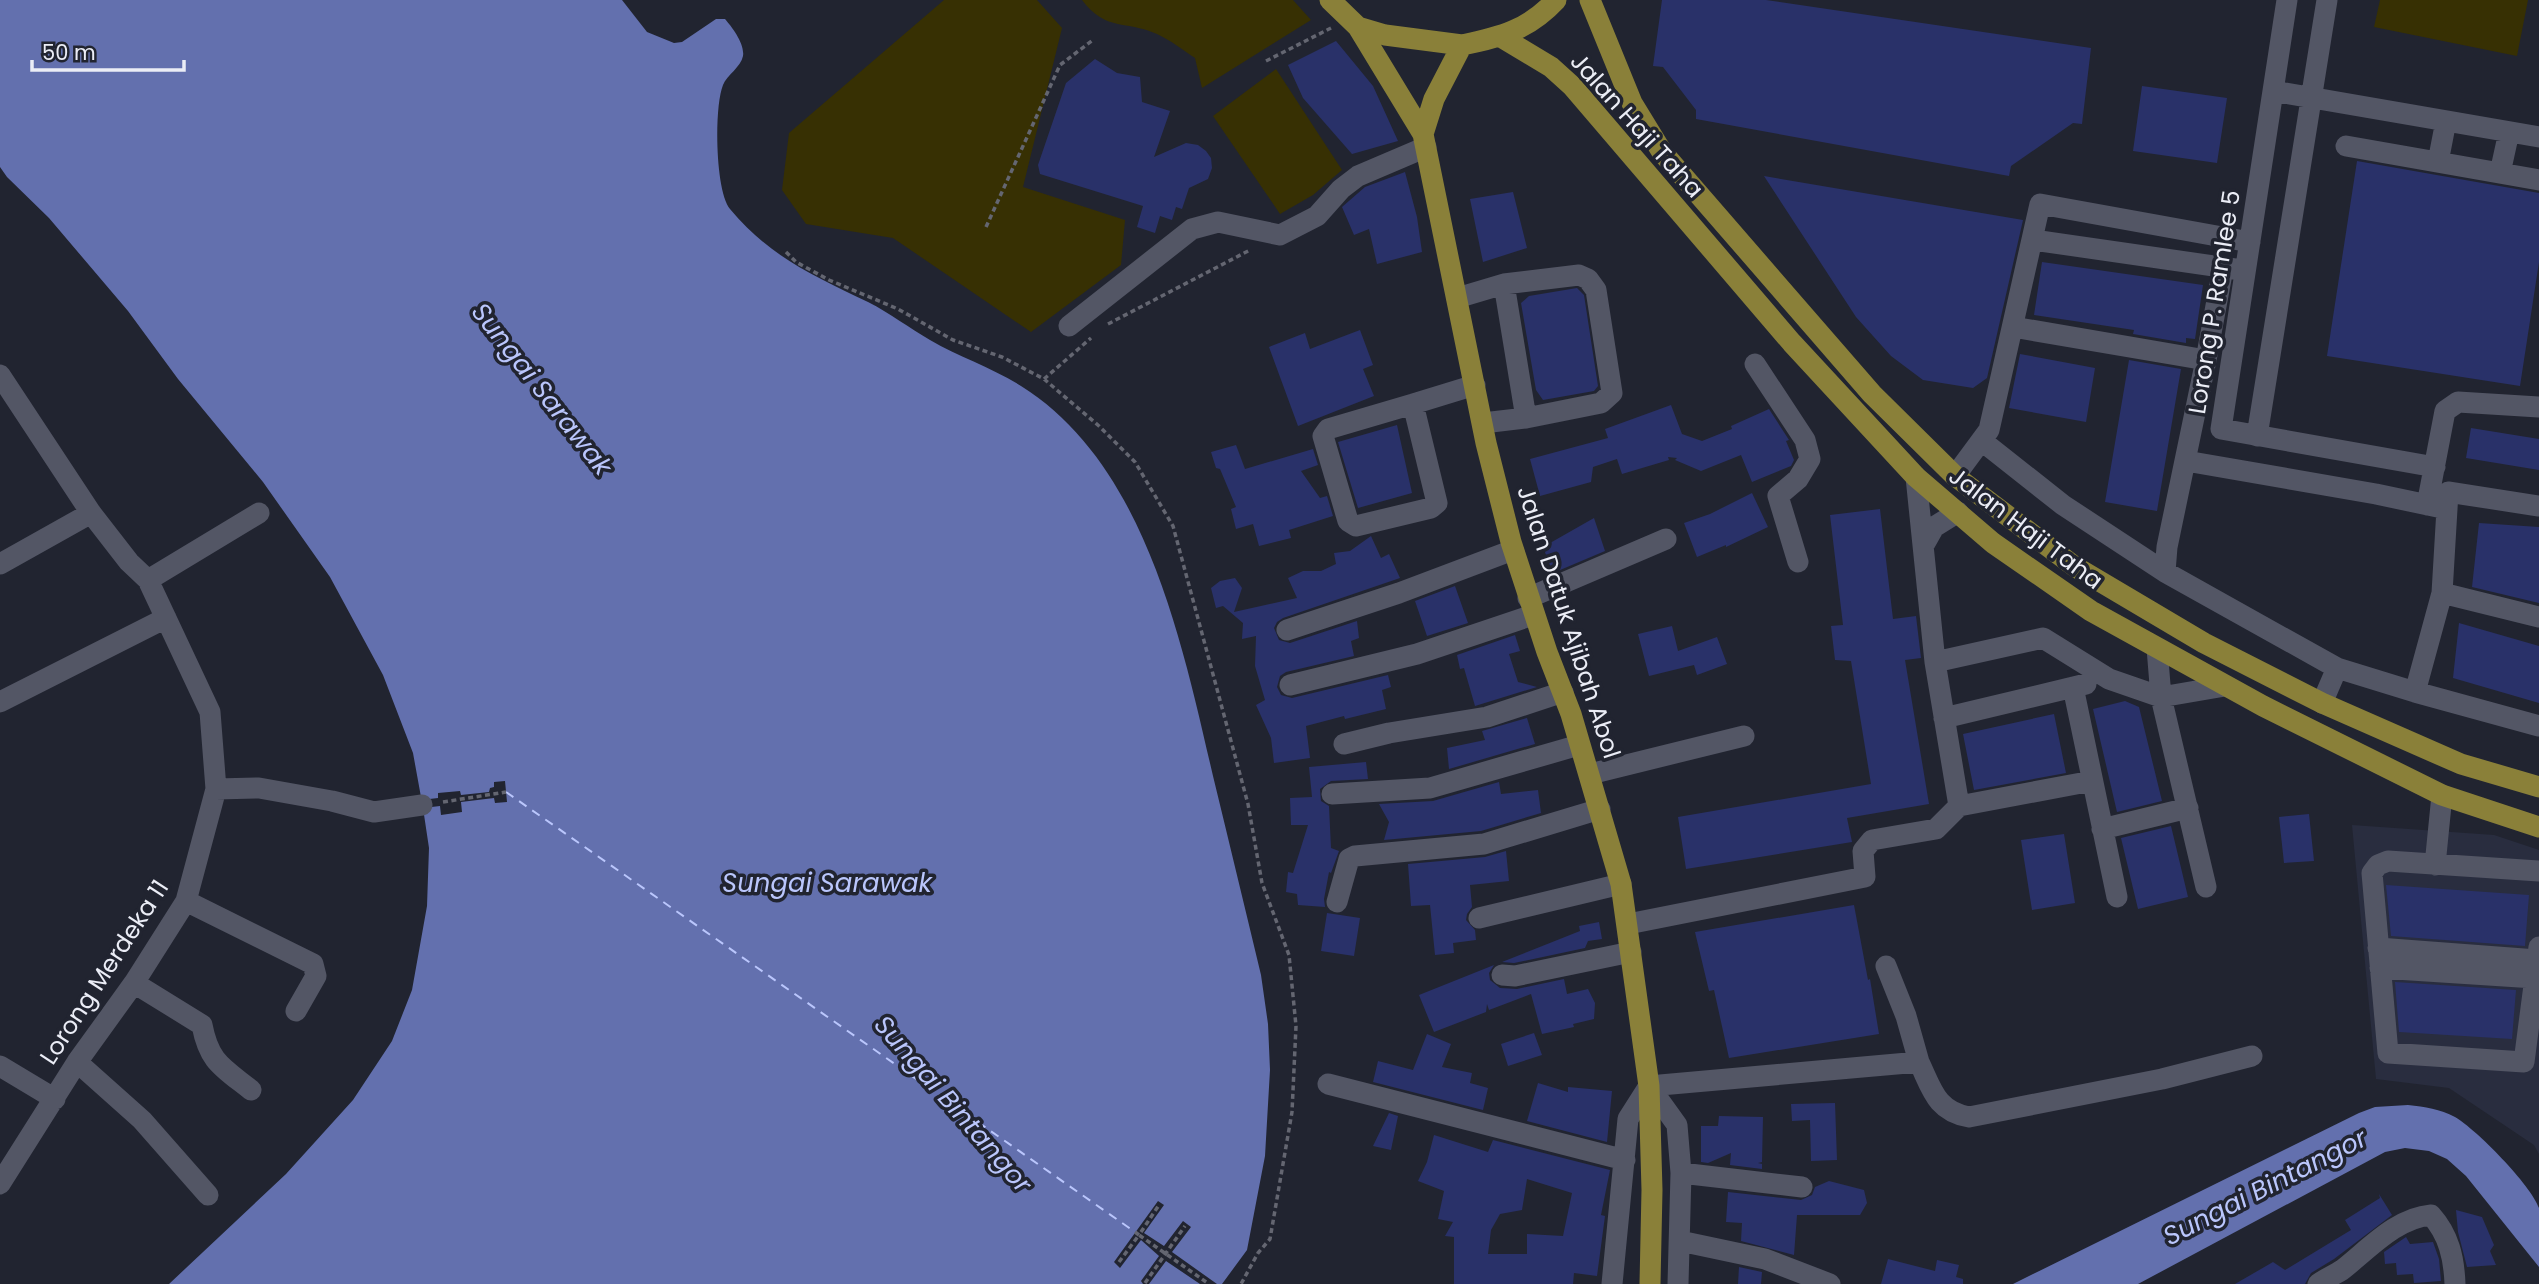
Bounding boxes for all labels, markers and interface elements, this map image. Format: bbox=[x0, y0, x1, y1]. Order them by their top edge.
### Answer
scale bar bbox=[32, 28, 184, 72]
text: 50 m bbox=[42, 38, 96, 67]
street label: Jalan Haji Taha bbox=[1563, 45, 1711, 205]
street label: Lorong P. Ramlee 5 bbox=[2180, 188, 2248, 416]
water label: Sungai Sarawak bbox=[463, 295, 622, 484]
street label: Jalan Haji Taha bbox=[1942, 459, 2110, 597]
street label: Jalan Datuk Ajibah Abol bbox=[1509, 481, 1629, 763]
water label: Sungai Sarawak bbox=[722, 865, 934, 901]
street label: Lorong Merdeka 11 bbox=[32, 873, 176, 1071]
water label: Sungai Bintangor bbox=[866, 1008, 1041, 1201]
water label: Sungai Bintangor bbox=[2157, 1119, 2374, 1254]

